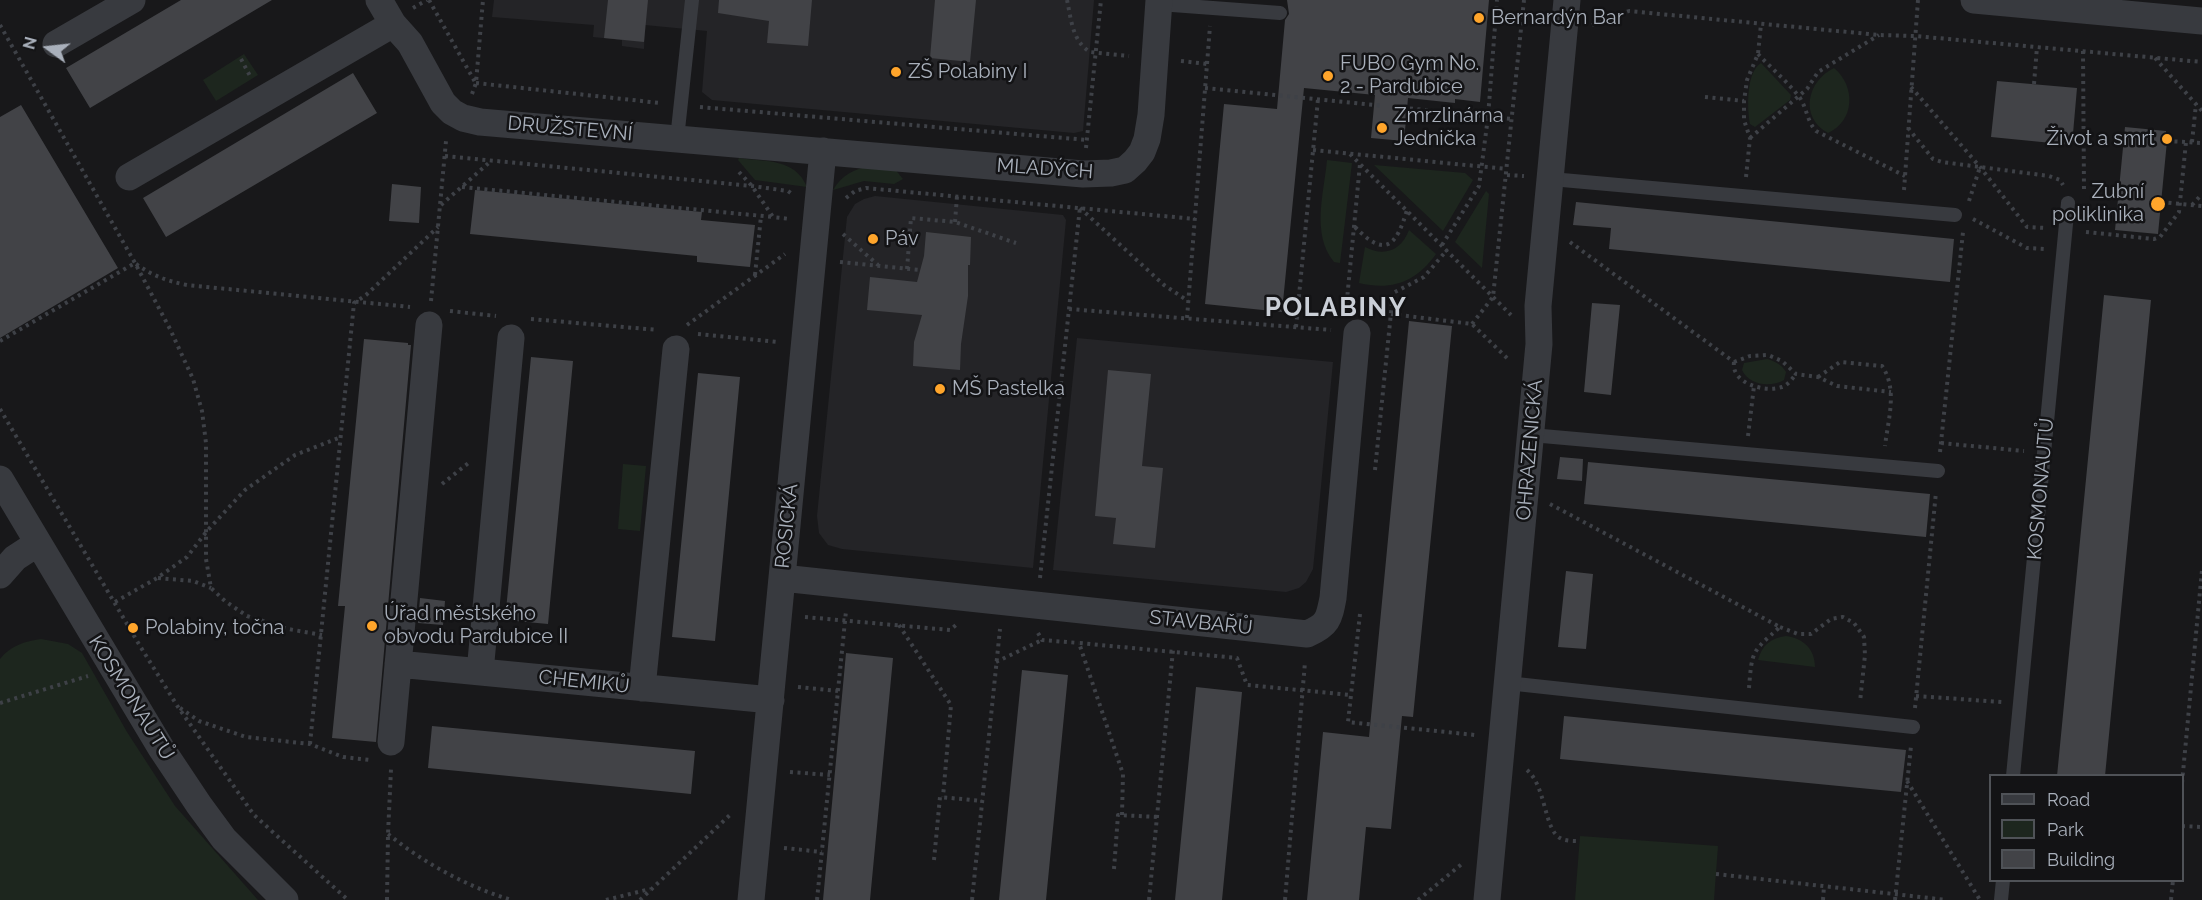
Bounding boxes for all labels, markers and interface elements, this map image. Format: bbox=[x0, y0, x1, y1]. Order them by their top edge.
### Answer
place label: Bernardýn Bar bbox=[1491, 6, 1624, 30]
marker: Bernardýn Bar bbox=[1472, 11, 1486, 25]
north arrow bbox=[18, 18, 78, 78]
text: N bbox=[19, 35, 41, 52]
place label: FUBO Gym No. 2 - Pardubice bbox=[1340, 52, 1479, 99]
place label: ZŠ Polabiny I bbox=[908, 60, 1027, 84]
marker: ZŠ Polabiny I bbox=[889, 65, 903, 79]
marker: FUBO Gym No. 2 - Pardubice bbox=[1321, 69, 1335, 83]
place label: Zmrzlinárna Jednička bbox=[1394, 104, 1504, 151]
street label: DRUŽSTEVNÍ bbox=[506, 112, 634, 146]
marker: Zmrzlinárna Jednička bbox=[1375, 121, 1389, 135]
place label: Život a smrt bbox=[2046, 127, 2155, 151]
marker: Život a smrt bbox=[2160, 132, 2174, 146]
street label: MLADÝCH bbox=[996, 154, 1094, 184]
place label: Zubní poliklinika bbox=[2052, 180, 2144, 227]
marker: Zubní poliklinika bbox=[2149, 195, 2167, 213]
place label: Páv bbox=[885, 227, 919, 251]
marker: Páv bbox=[866, 232, 880, 246]
district label: POLABINY bbox=[1265, 292, 1407, 324]
place label: MŠ Pastelka bbox=[952, 377, 1065, 401]
street label: OHRAZENICKÁ bbox=[1512, 378, 1548, 522]
marker: MŠ Pastelka bbox=[933, 382, 947, 396]
street label: KOSMONAUTŮ bbox=[2023, 417, 2059, 561]
street label: ROSICKÁ bbox=[771, 482, 803, 570]
place label: Úřad městského obvodu Pardubice II bbox=[384, 602, 568, 649]
street label: STAVBAŘŮ bbox=[1148, 606, 1254, 640]
place label: Polabiny, točna bbox=[145, 616, 285, 640]
marker: Úřad městského obvodu Pardubice II bbox=[365, 619, 379, 633]
marker: Polabiny, točna bbox=[126, 621, 140, 635]
street label: KOSMONAUTŮ bbox=[83, 631, 179, 765]
street label: CHEMIKŮ bbox=[537, 665, 631, 699]
legend bbox=[1989, 774, 2184, 882]
text: Road bbox=[2047, 789, 2090, 810]
text: Park bbox=[2047, 819, 2084, 840]
text: Building bbox=[2047, 849, 2115, 870]

